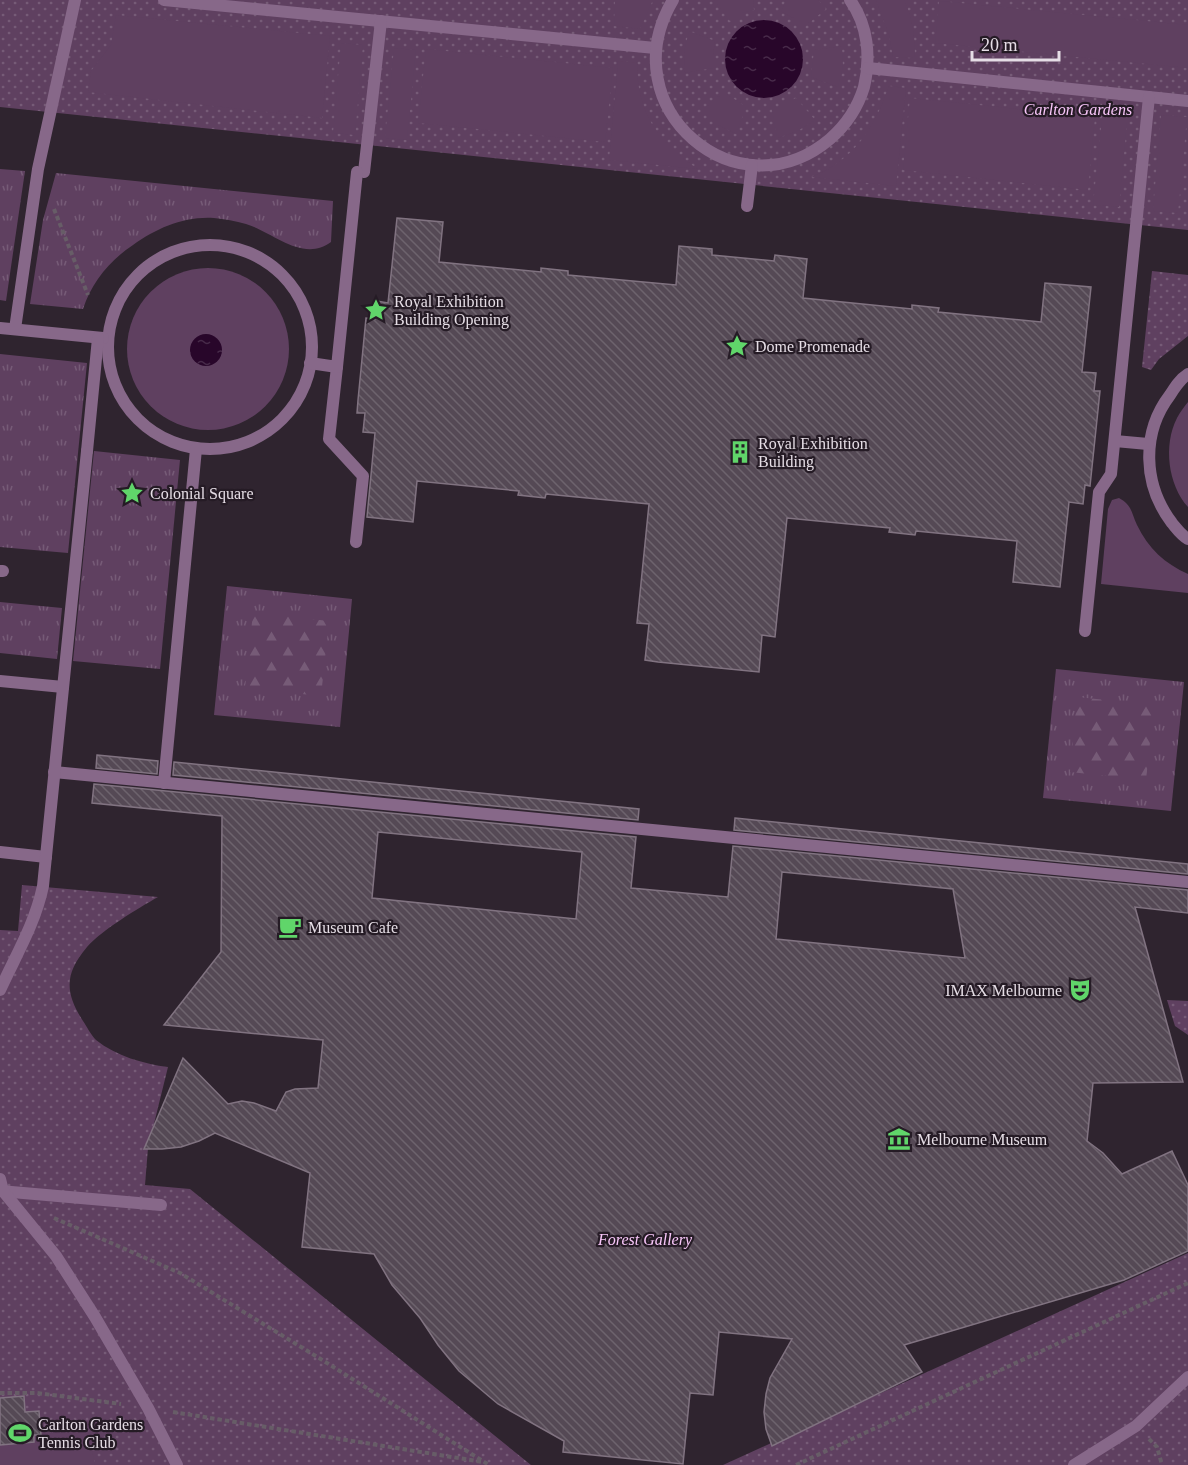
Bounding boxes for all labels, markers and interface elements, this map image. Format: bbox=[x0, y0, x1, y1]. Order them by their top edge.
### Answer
scale bar bbox=[972, 24, 1059, 62]
text: 20 m bbox=[981, 35, 1018, 55]
park label: Carlton Gardens bbox=[1024, 101, 1132, 118]
place label: Royal Exhibition Building Opening bbox=[394, 293, 509, 329]
place icon: Royal Exhibition Building Opening bbox=[363, 297, 389, 323]
place icon: Dome Promenade bbox=[724, 333, 750, 359]
place label: Dome Promenade bbox=[755, 338, 870, 355]
place label: Royal Exhibition Building bbox=[758, 435, 868, 471]
building icon: Royal Exhibition Building bbox=[727, 439, 753, 465]
place icon: Colonial Square bbox=[119, 480, 145, 506]
place label: Colonial Square bbox=[150, 485, 254, 503]
cafe icon: Museum Cafe bbox=[277, 914, 303, 940]
place label: Museum Cafe bbox=[308, 919, 398, 936]
theatre icon: IMAX Melbourne bbox=[1067, 977, 1093, 1003]
place label: IMAX Melbourne bbox=[945, 982, 1062, 999]
museum icon: Melbourne Museum bbox=[886, 1126, 912, 1152]
place label: Melbourne Museum bbox=[917, 1131, 1048, 1148]
park label: Forest Gallery bbox=[597, 1231, 693, 1249]
place label: Carlton Gardens Tennis Club bbox=[38, 1416, 143, 1451]
sports icon: Carlton Gardens Tennis Club bbox=[7, 1420, 33, 1446]

